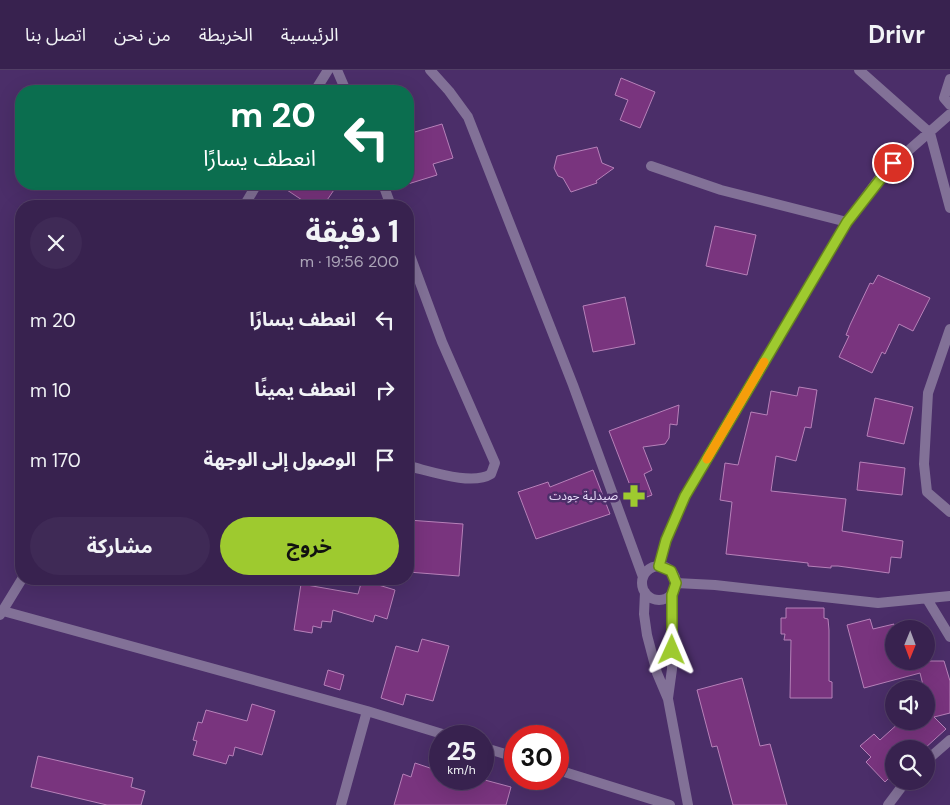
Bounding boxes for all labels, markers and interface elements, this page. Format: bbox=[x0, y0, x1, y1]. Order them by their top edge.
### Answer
text: Drivr bbox=[868, 19, 925, 50]
text: اتصل بنا bbox=[25, 23, 86, 47]
text: من نحن bbox=[114, 23, 171, 47]
text: الخريطة bbox=[199, 23, 253, 47]
text: الرئيسية bbox=[281, 23, 339, 47]
text: 20 m bbox=[230, 92, 316, 138]
icon: left bbox=[334, 105, 399, 170]
pin bbox=[872, 142, 914, 184]
text: انعطف يسارًا bbox=[203, 144, 316, 173]
icon: arrive bbox=[879, 149, 907, 177]
text: 1 دقيقة bbox=[306, 212, 399, 251]
button: close bbox=[30, 217, 82, 269]
text: 200 m · 19:56 bbox=[300, 251, 399, 272]
icon: left bbox=[371, 306, 399, 334]
text: انعطف يسارًا bbox=[249, 307, 356, 332]
text: 20 m bbox=[30, 308, 76, 333]
icon: right bbox=[371, 376, 399, 404]
text: انعطف يمينًا bbox=[254, 377, 356, 402]
text: 10 m bbox=[30, 378, 71, 403]
icon: arrive bbox=[371, 446, 399, 474]
text: الوصول إلى الوجهة bbox=[204, 447, 356, 472]
text: 170 m bbox=[30, 448, 81, 473]
pharmacy icon: صيدلية جودت bbox=[621, 483, 647, 509]
place label: صيدلية جودت bbox=[549, 488, 618, 504]
button: مشاركة bbox=[30, 517, 210, 575]
button: خروج bbox=[220, 517, 399, 575]
north arrow bbox=[885, 620, 935, 670]
map controls bbox=[885, 620, 935, 790]
position arrow bbox=[645, 623, 697, 675]
button: sound bbox=[885, 680, 935, 730]
speed limit sign: 30 bbox=[504, 725, 569, 790]
text: 25 bbox=[447, 735, 476, 768]
button: search bbox=[885, 740, 935, 790]
text: km/h bbox=[447, 762, 476, 778]

